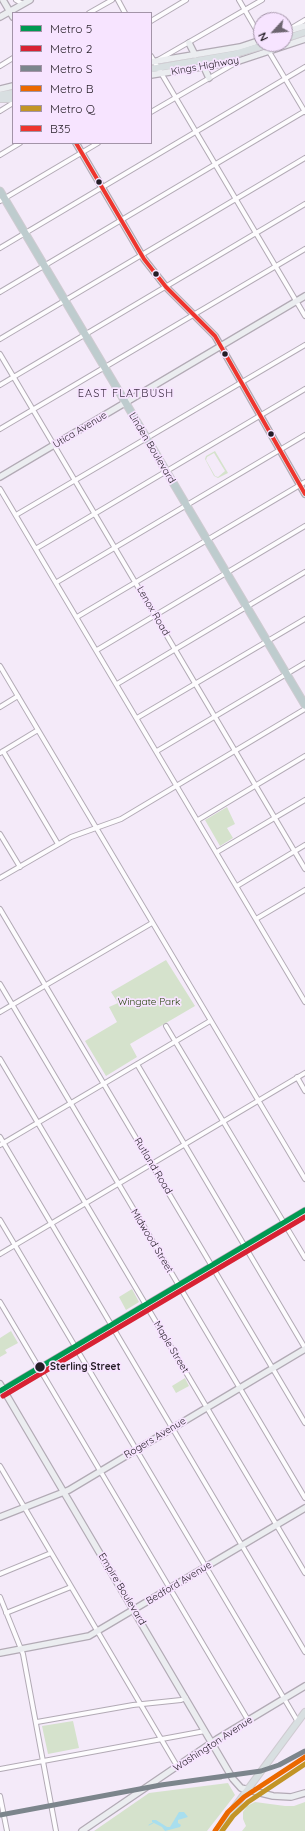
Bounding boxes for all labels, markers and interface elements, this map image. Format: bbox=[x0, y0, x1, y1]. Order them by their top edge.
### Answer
legend bbox=[12, 12, 152, 144]
north arrow bbox=[253, 12, 293, 52]
text: Metro 5 bbox=[50, 21, 92, 36]
text: N bbox=[255, 30, 271, 44]
text: Metro 2 bbox=[50, 41, 92, 56]
street label: Kings Highway bbox=[170, 54, 240, 78]
text: Metro S bbox=[50, 61, 92, 76]
text: Metro B bbox=[50, 81, 93, 96]
text: Metro Q bbox=[50, 101, 95, 116]
text: B35 bbox=[50, 121, 71, 136]
unlabelled marker bbox=[94, 177, 104, 187]
unlabelled marker bbox=[151, 269, 161, 279]
unlabelled marker bbox=[220, 349, 230, 359]
district label: EAST FLATBUSH bbox=[78, 387, 174, 401]
street label: Utica Avenue bbox=[51, 409, 109, 451]
street label: Linden Boulevard bbox=[126, 410, 178, 486]
unlabelled marker bbox=[266, 429, 276, 439]
street label: Lenox Road bbox=[134, 584, 172, 638]
park label: Wingate Park bbox=[118, 996, 180, 1008]
street label: Rutland Road bbox=[132, 1136, 174, 1196]
street label: Midwood Street bbox=[128, 1207, 176, 1275]
street label: Maple Street bbox=[151, 1319, 191, 1375]
marker: Sterling Street bbox=[33, 1360, 47, 1374]
place label: Sterling Street bbox=[50, 1361, 121, 1373]
street label: Rogers Avenue bbox=[122, 1415, 188, 1461]
street label: Empire Boulevard bbox=[96, 1551, 148, 1627]
street label: Bedford Avenue bbox=[144, 1559, 214, 1607]
street label: Washington Avenue bbox=[171, 1714, 255, 1774]

